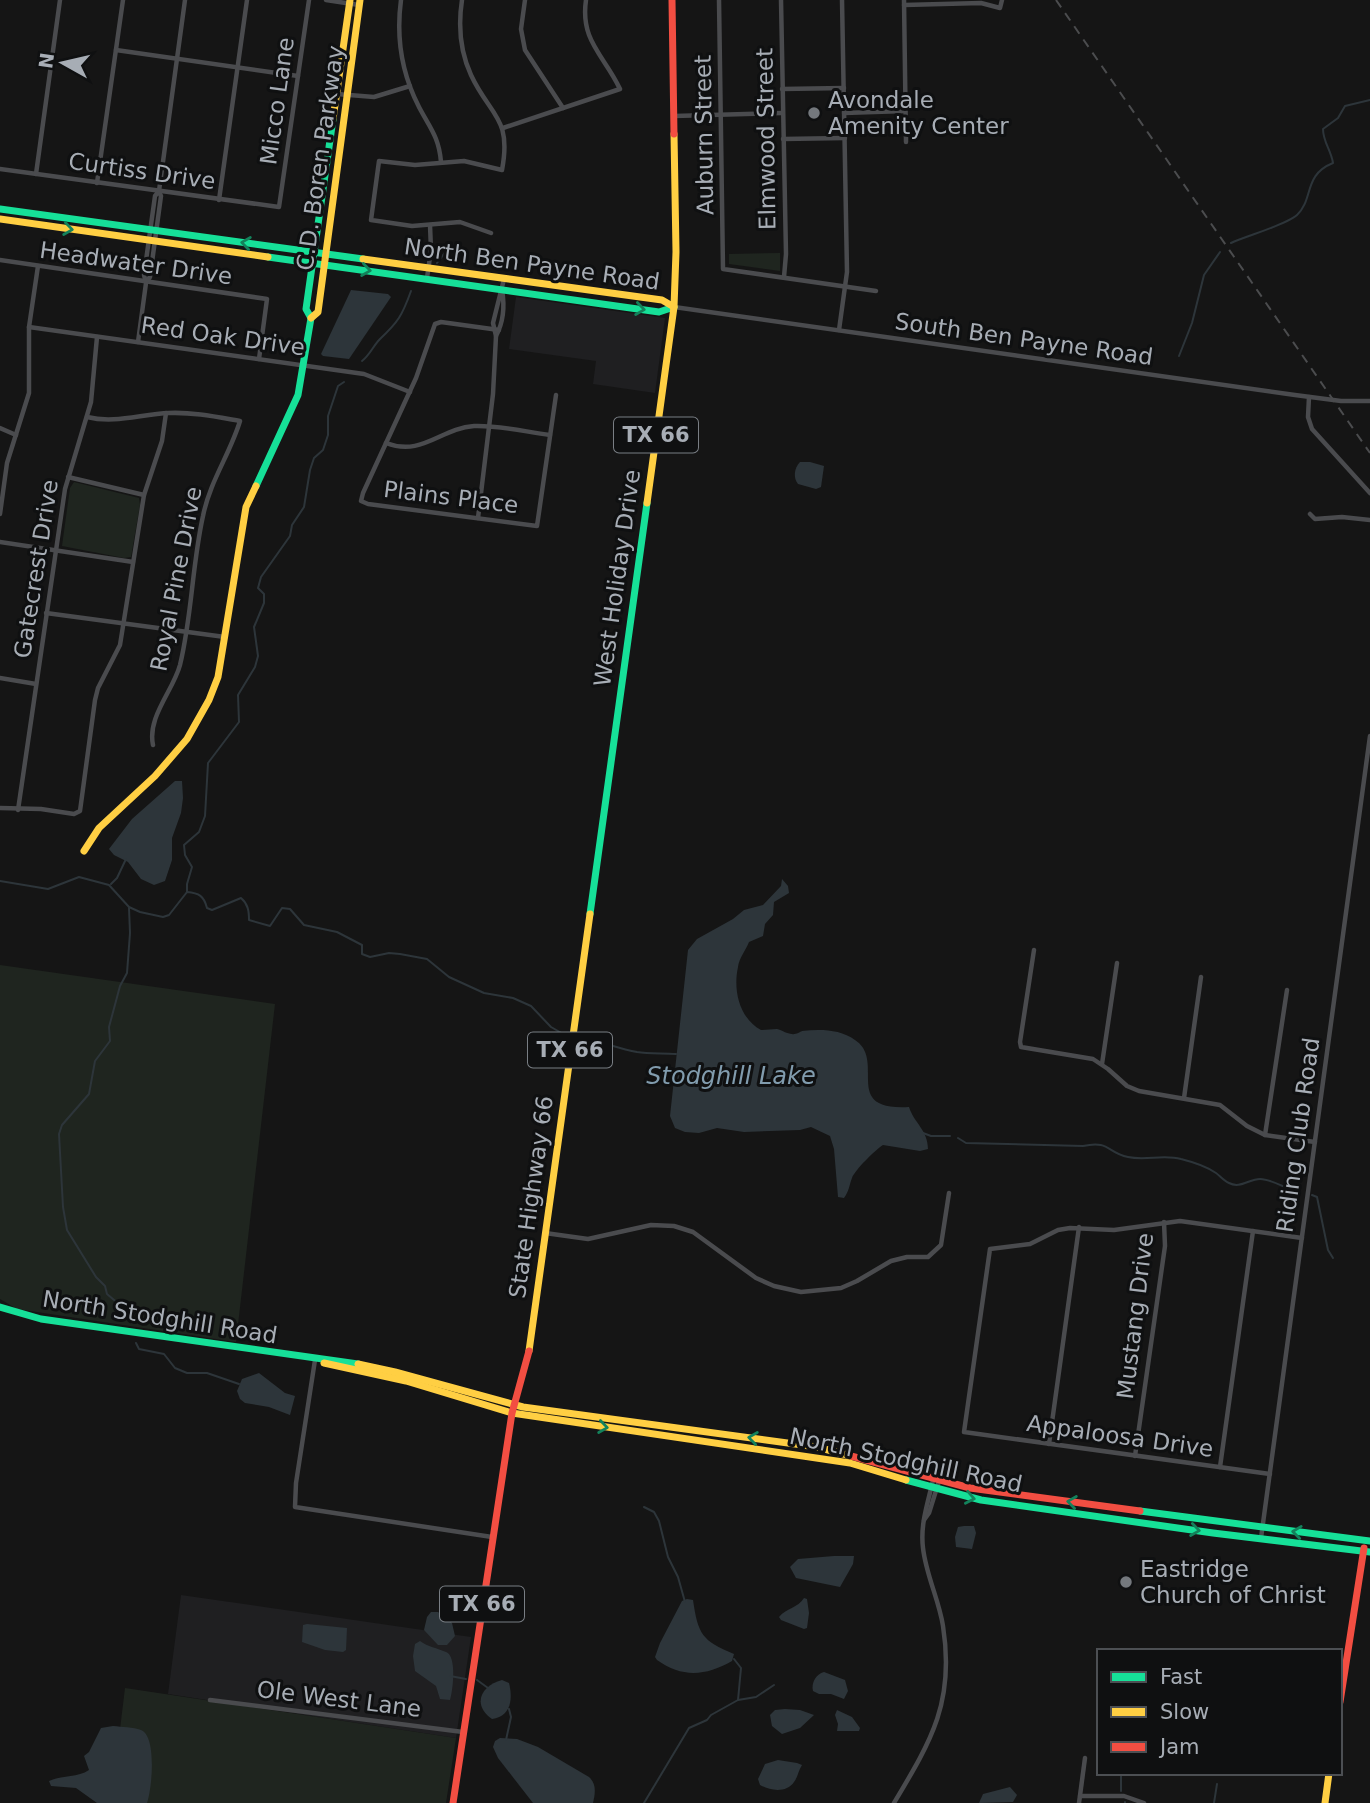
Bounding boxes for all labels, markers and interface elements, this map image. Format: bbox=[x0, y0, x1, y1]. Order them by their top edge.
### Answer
north arrow bbox=[28, 28, 98, 98]
street label: Micco Lane bbox=[255, 36, 299, 166]
street label: C.D. Boren Parkway bbox=[291, 44, 349, 272]
street label: Elmwood Street bbox=[751, 48, 781, 230]
text: N bbox=[34, 51, 58, 70]
street label: Auburn Street bbox=[690, 55, 718, 215]
place label: Avondale Amenity Center bbox=[828, 87, 1009, 139]
marker: Avondale Amenity Center bbox=[806, 105, 822, 121]
street label: Curtiss Drive bbox=[67, 148, 217, 194]
one-way arrow bbox=[62, 221, 73, 236]
street label: North Ben Payne Road bbox=[403, 233, 661, 295]
one-way arrow bbox=[240, 235, 252, 250]
street label: Headwater Drive bbox=[38, 237, 234, 289]
one-way arrow bbox=[360, 262, 372, 277]
one-way arrow bbox=[634, 301, 645, 316]
street label: South Ben Payne Road bbox=[893, 308, 1155, 370]
street label: Red Oak Drive bbox=[139, 312, 307, 360]
road number: TX 66 bbox=[614, 418, 698, 452]
street label: West Holiday Drive bbox=[589, 468, 645, 688]
street label: Plains Place bbox=[382, 476, 520, 518]
street label: Gatecrest Drive bbox=[9, 478, 63, 660]
street label: Royal Pine Drive bbox=[145, 484, 207, 674]
road number: TX 66 bbox=[528, 1032, 612, 1068]
street label: Riding Club Road bbox=[1271, 1036, 1325, 1234]
water label: Stodghill Lake bbox=[646, 1062, 816, 1090]
street label: State Highway 66 bbox=[504, 1094, 558, 1300]
street label: Mustang Drive bbox=[1112, 1231, 1158, 1401]
street label: North Stodghill Road bbox=[41, 1286, 279, 1348]
street label: Appaloosa Drive bbox=[1025, 1410, 1215, 1462]
one-way arrow bbox=[597, 1419, 609, 1434]
street label: North Stodghill Road bbox=[787, 1423, 1025, 1497]
one-way arrow bbox=[747, 1431, 759, 1446]
one-way arrow bbox=[964, 1489, 976, 1504]
one-way arrow bbox=[1066, 1495, 1077, 1510]
one-way arrow bbox=[1189, 1522, 1201, 1537]
one-way arrow bbox=[1291, 1525, 1303, 1540]
place label: Eastridge Church of Christ bbox=[1140, 1556, 1326, 1608]
marker: Eastridge Church of Christ bbox=[1118, 1574, 1134, 1590]
road number: TX 66 bbox=[440, 1586, 524, 1622]
legend bbox=[1097, 1649, 1342, 1775]
text: Fast bbox=[1160, 1665, 1202, 1689]
street label: Ole West Lane bbox=[255, 1676, 423, 1722]
text: Slow bbox=[1160, 1700, 1209, 1724]
text: Jam bbox=[1158, 1735, 1200, 1759]

